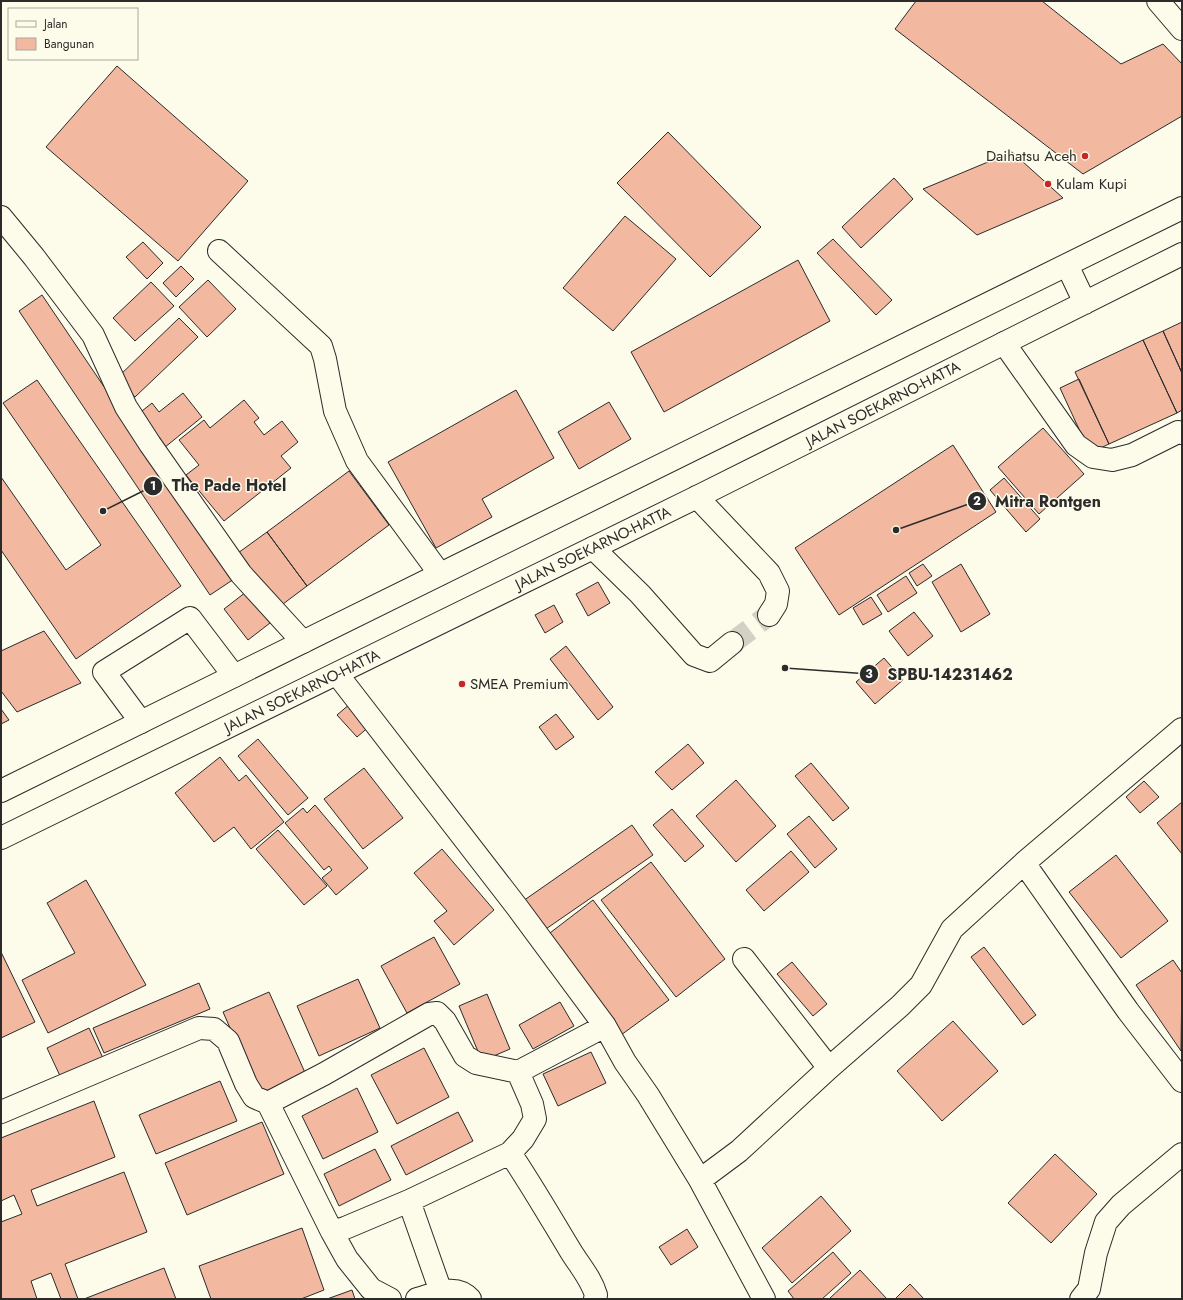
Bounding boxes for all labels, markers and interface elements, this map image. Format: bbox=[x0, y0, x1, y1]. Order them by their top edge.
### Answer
legend bbox=[8, 8, 138, 60]
text: Jalan bbox=[42, 15, 67, 33]
text: Bangunan bbox=[44, 35, 94, 53]
place label: Daihatsu Aceh bbox=[986, 145, 1077, 167]
marker: Daihatsu Aceh bbox=[1080, 151, 1090, 161]
place label: Kulam Kupi bbox=[1056, 173, 1127, 195]
marker: Kulam Kupi bbox=[1043, 179, 1053, 189]
street label: JALAN SOEKARNO-HATTA bbox=[800, 355, 964, 453]
callout: The Pade Hotel bbox=[143, 472, 294, 500]
text: The Pade Hotel bbox=[172, 474, 286, 497]
text: 1 bbox=[150, 477, 156, 495]
callout: Mitra Rontgen bbox=[967, 487, 1109, 515]
text: Mitra Rontgen bbox=[995, 490, 1101, 513]
text: 2 bbox=[973, 492, 981, 510]
street label: JALAN SOEKARNO-HATTA bbox=[510, 501, 675, 596]
street label: JALAN SOEKARNO-HATTA bbox=[219, 644, 384, 739]
callout: SPBU-14231462 bbox=[859, 660, 1021, 688]
text: SPBU-14231462 bbox=[887, 663, 1013, 686]
text: 3 bbox=[865, 665, 873, 683]
place label: SMEA Premium bbox=[470, 673, 569, 695]
marker: SMEA Premium bbox=[457, 679, 467, 689]

